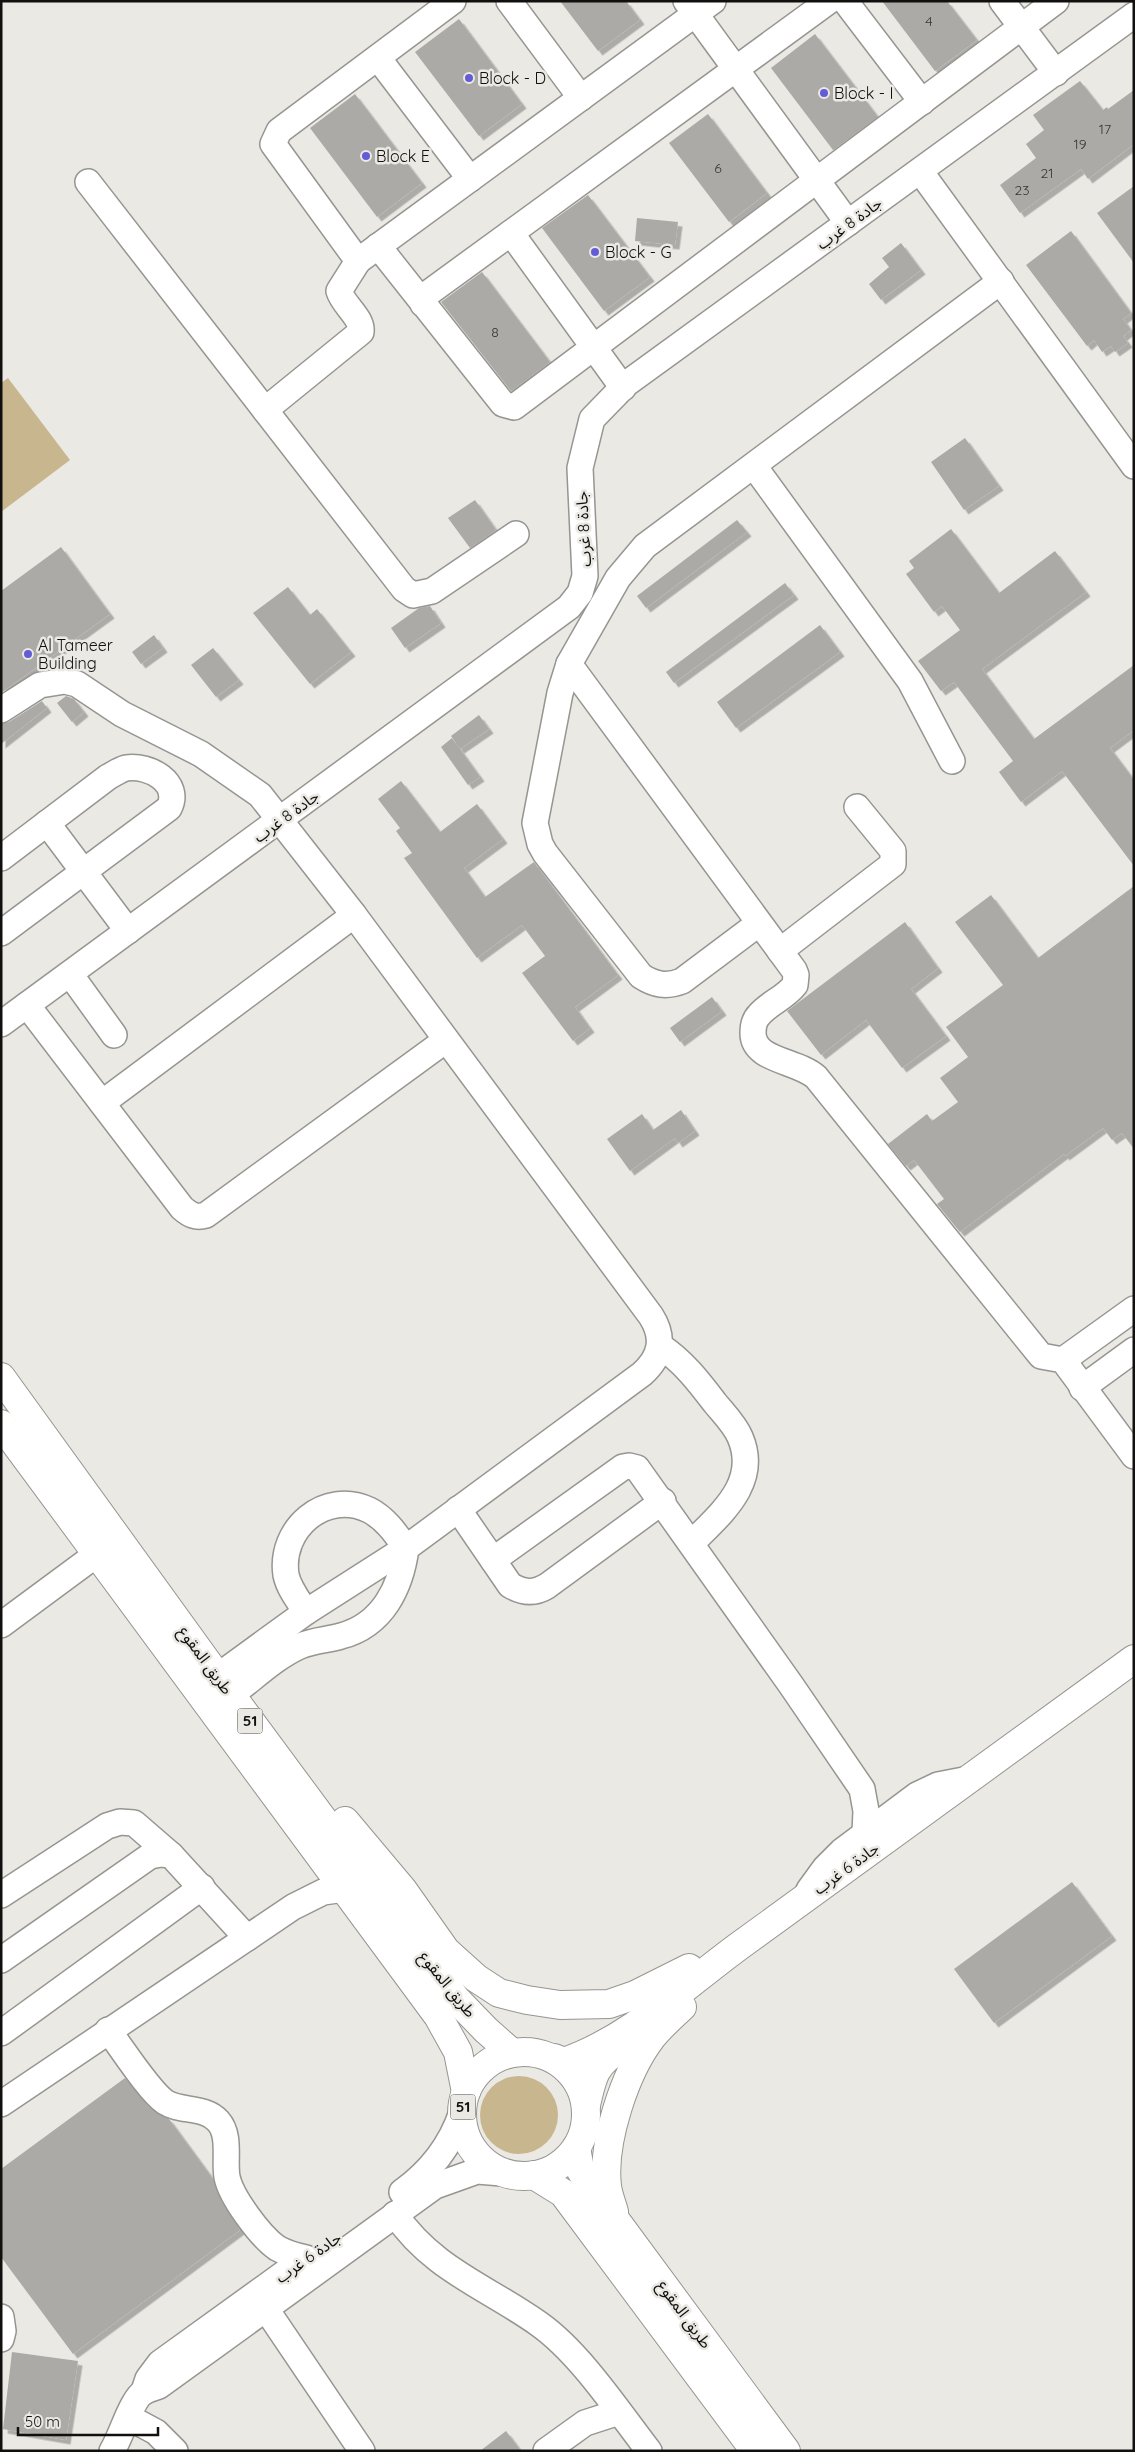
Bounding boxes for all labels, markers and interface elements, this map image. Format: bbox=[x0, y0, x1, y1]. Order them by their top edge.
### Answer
house number: 4 bbox=[925, 12, 933, 30]
place label: Block - D bbox=[479, 68, 546, 88]
marker: Block - D bbox=[463, 72, 475, 84]
place label: Block - I bbox=[834, 83, 893, 103]
marker: Block - I bbox=[818, 87, 830, 99]
house number: 17 bbox=[1099, 120, 1111, 138]
house number: 19 bbox=[1074, 135, 1087, 153]
place label: Block E bbox=[376, 146, 430, 166]
marker: Block E bbox=[360, 150, 372, 162]
house number: 6 bbox=[714, 159, 722, 177]
house number: 21 bbox=[1041, 164, 1053, 182]
house number: 23 bbox=[1014, 181, 1030, 199]
street label: جادة 8 غرب bbox=[812, 193, 886, 253]
place label: Block - G bbox=[605, 242, 672, 262]
marker: Block - G bbox=[589, 246, 601, 258]
house number: 8 bbox=[491, 323, 499, 341]
street label: جادة 8 غرب bbox=[571, 491, 595, 567]
place label: Al Tameer Building bbox=[38, 635, 113, 673]
marker: Al Tameer Building bbox=[22, 648, 34, 660]
street label: جادة 8 غرب bbox=[249, 786, 323, 846]
street label: طريق المقوع bbox=[172, 1622, 238, 1700]
road number: 51 bbox=[238, 1708, 262, 1734]
street label: جادة 6 غرب bbox=[809, 1838, 883, 1898]
street label: طريق المقوع bbox=[413, 1947, 481, 2023]
road number: 51 bbox=[450, 2094, 476, 2120]
street label: جادة 6 غرب bbox=[271, 2227, 345, 2287]
street label: طريق المقوع bbox=[651, 2276, 717, 2354]
scale bar bbox=[18, 2404, 158, 2436]
text: 50 m bbox=[25, 2412, 60, 2431]

